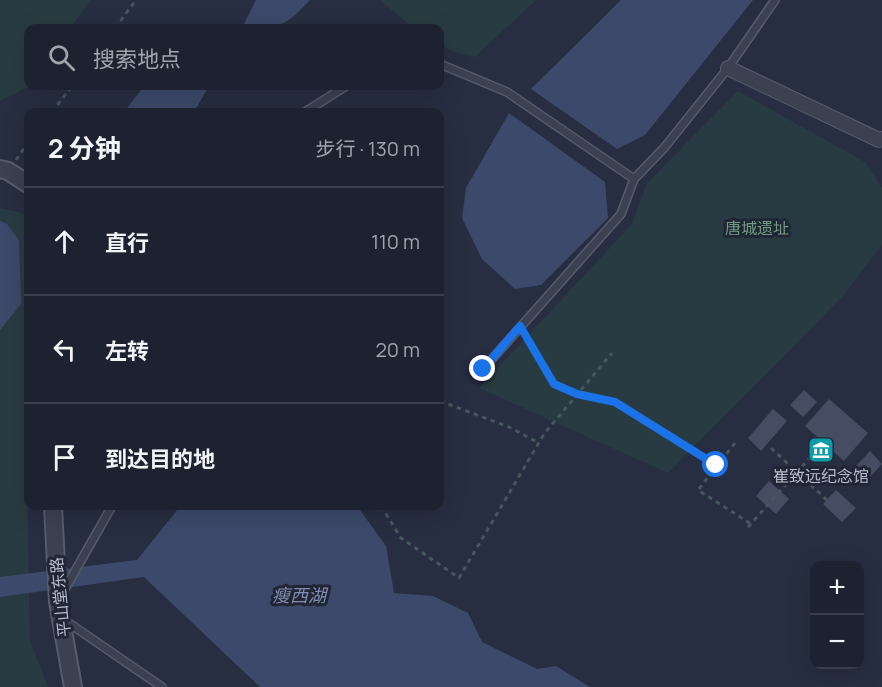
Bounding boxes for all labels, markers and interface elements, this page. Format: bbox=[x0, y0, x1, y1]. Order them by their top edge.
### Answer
search box bbox=[24, 24, 444, 90]
icon: search bbox=[45, 41, 78, 74]
text: 搜索地点 bbox=[93, 44, 181, 74]
text: 2 分钟 bbox=[48, 130, 121, 166]
text: 步行 · 130 m bbox=[315, 135, 420, 162]
park label: 唐城遗址 bbox=[725, 217, 789, 239]
icon: ahead bbox=[48, 225, 81, 258]
text: 直行 bbox=[105, 228, 149, 258]
text: 110 m bbox=[371, 228, 420, 255]
icon: left bbox=[48, 333, 81, 366]
text: 左转 bbox=[105, 336, 149, 366]
text: 20 m bbox=[375, 336, 420, 363]
route end bbox=[469, 355, 495, 381]
museum icon: 崔致远纪念馆 bbox=[806, 435, 836, 465]
icon: arrive bbox=[48, 441, 81, 474]
text: 到达目的地 bbox=[105, 444, 215, 474]
route start bbox=[702, 451, 728, 477]
place label: 崔致远纪念馆 bbox=[773, 465, 869, 487]
street label: 平山堂东路 bbox=[45, 556, 75, 638]
map controls bbox=[810, 561, 864, 669]
button: + bbox=[810, 561, 864, 615]
water label: 瘦西湖 bbox=[272, 583, 329, 607]
button: − bbox=[810, 615, 864, 669]

